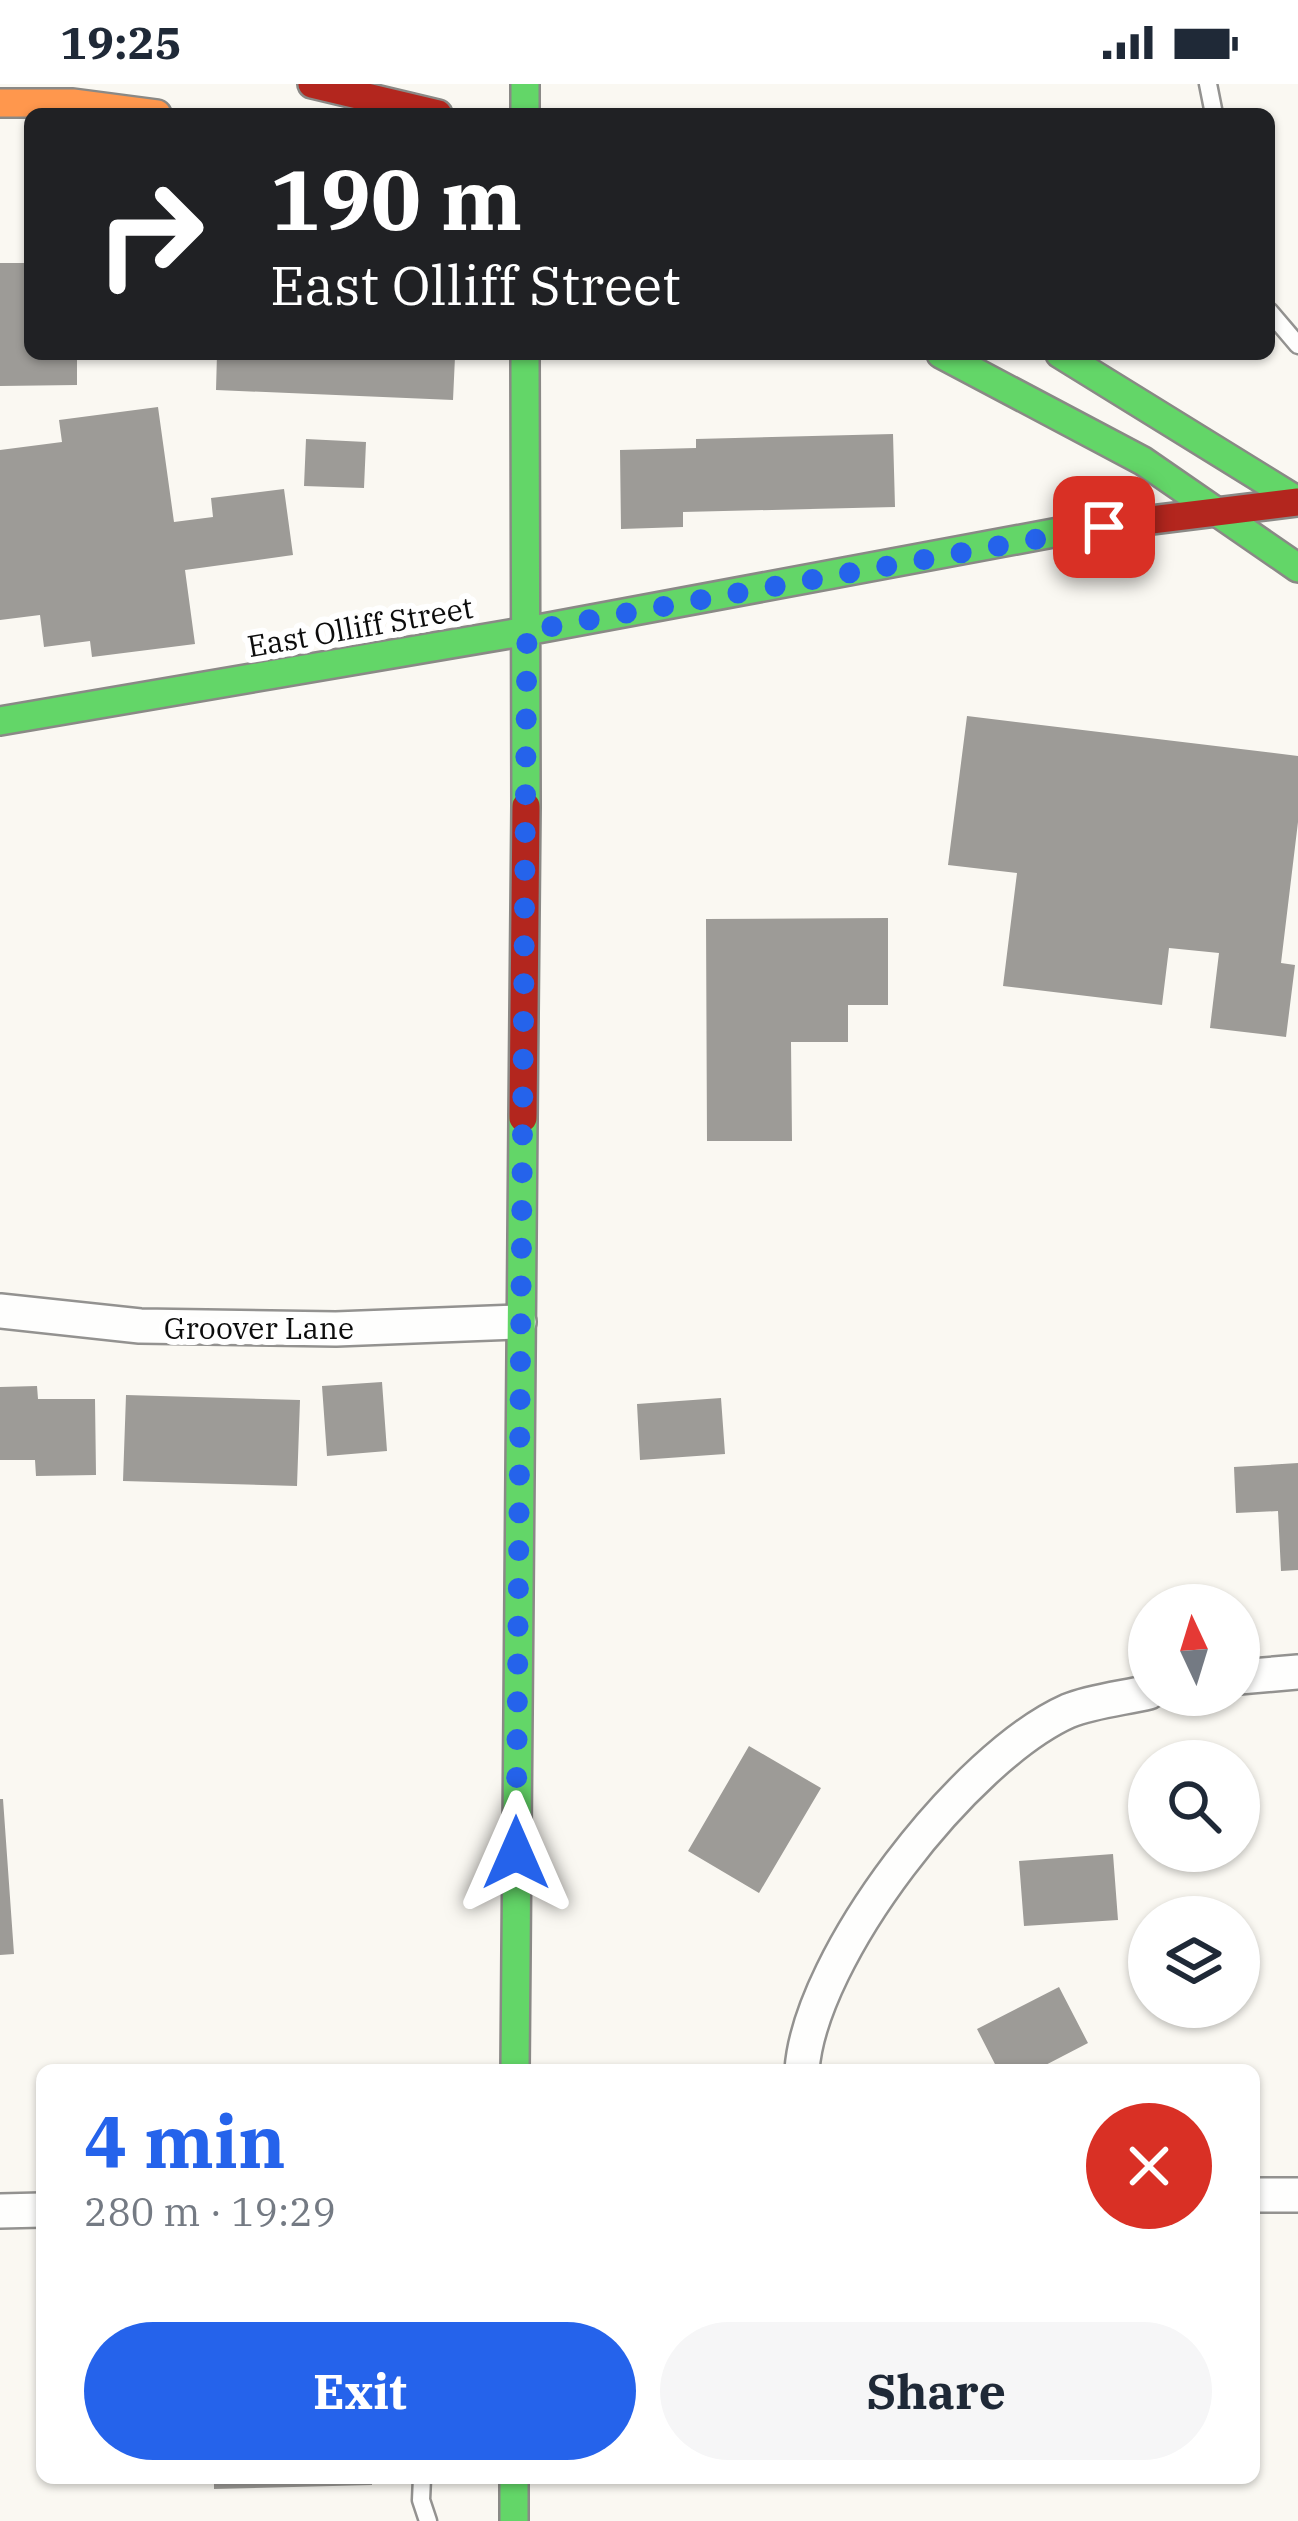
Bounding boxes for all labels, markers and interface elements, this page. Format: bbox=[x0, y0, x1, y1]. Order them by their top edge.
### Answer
text: 19:25 bbox=[60, 13, 182, 71]
text: 190 m bbox=[270, 144, 522, 253]
icon: right bbox=[72, 156, 228, 312]
text: East Olliff Street bbox=[270, 250, 681, 320]
pin bbox=[1053, 476, 1155, 578]
icon: arrive bbox=[1071, 494, 1137, 560]
street label: East Olliff Street bbox=[244, 587, 476, 665]
street label: Groover Lane bbox=[164, 1308, 354, 1347]
north arrow bbox=[1128, 1584, 1260, 1716]
map controls bbox=[1128, 1584, 1260, 2028]
button: search bbox=[1128, 1740, 1260, 1872]
position arrow bbox=[453, 1790, 579, 1916]
button: layers bbox=[1128, 1896, 1260, 2028]
text: 4 min bbox=[84, 2094, 286, 2188]
button: close bbox=[1086, 2103, 1212, 2229]
text: 280 m · 19:29 bbox=[84, 2186, 336, 2237]
button: Exit bbox=[84, 2322, 636, 2460]
button: Share bbox=[660, 2322, 1212, 2460]

